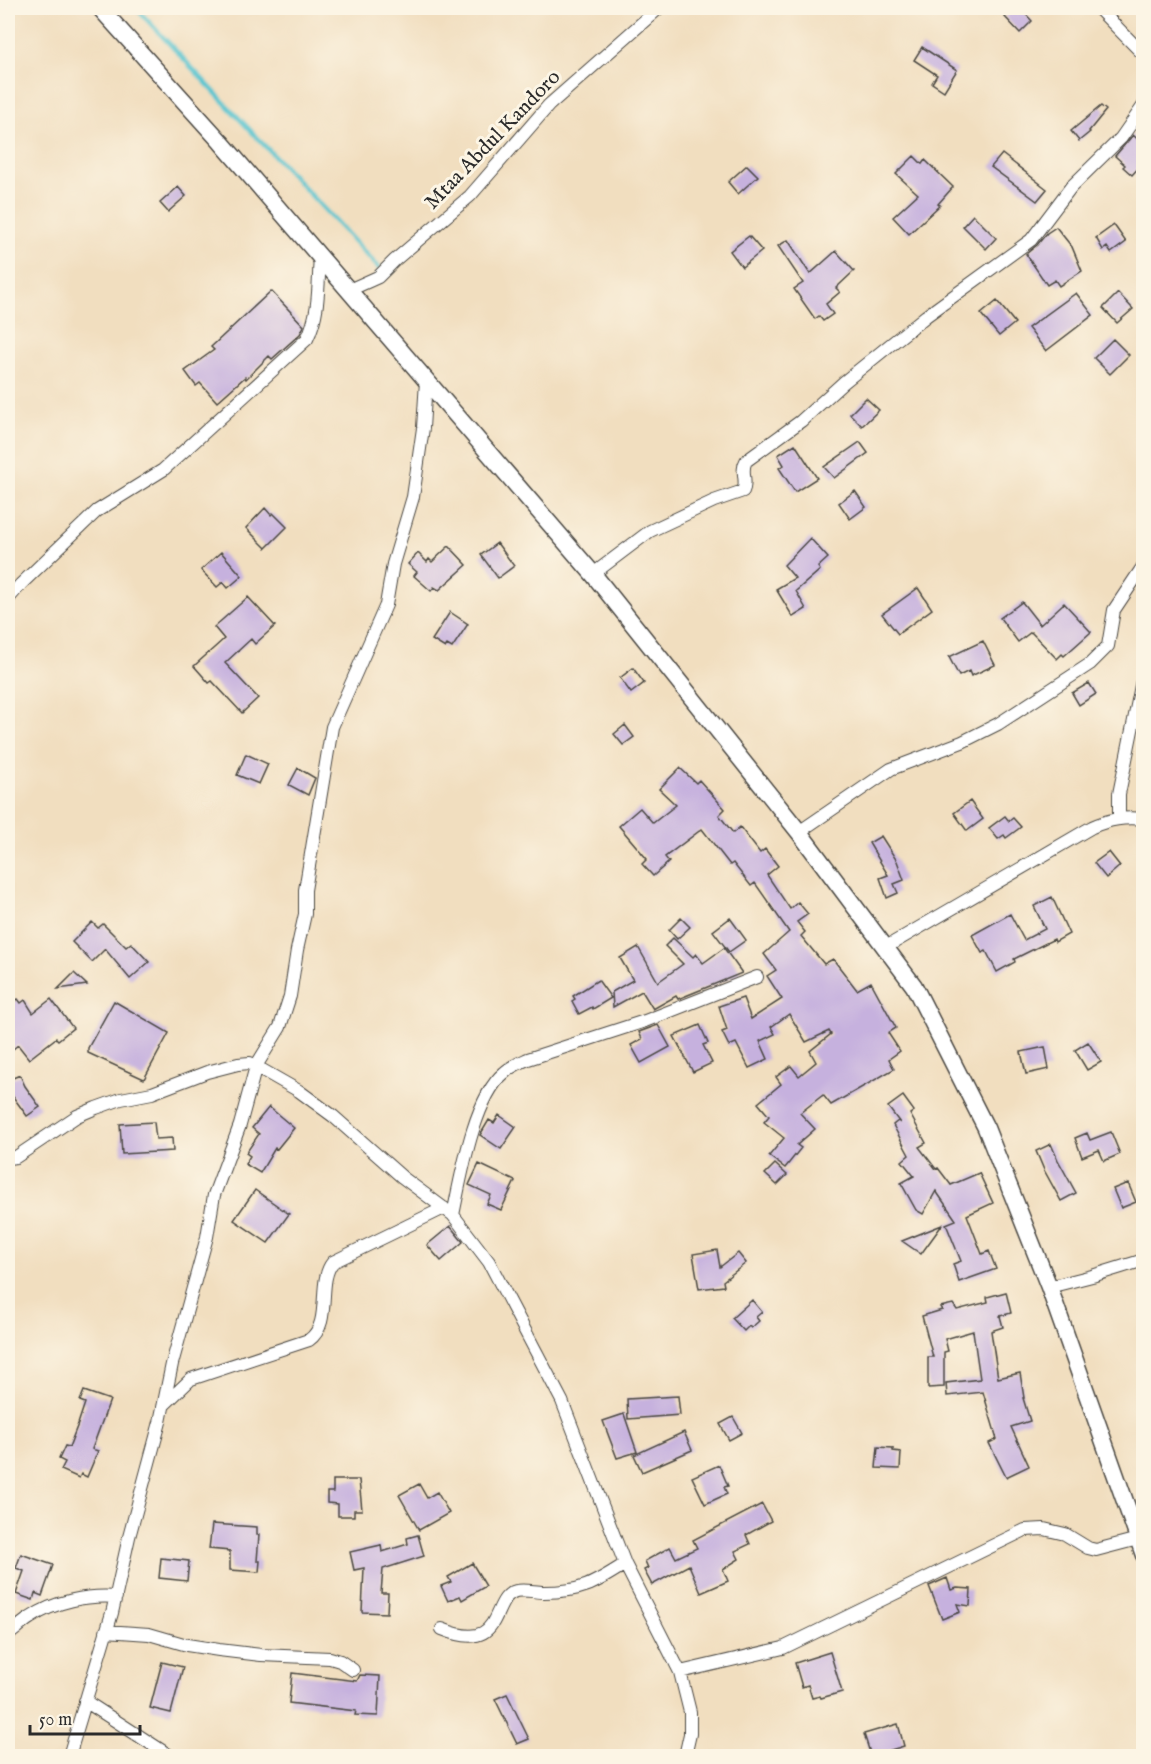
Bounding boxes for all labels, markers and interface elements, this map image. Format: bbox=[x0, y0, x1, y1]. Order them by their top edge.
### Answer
street label: Mtaa Abdul Kandoro bbox=[419, 64, 567, 216]
scale bar bbox=[30, 1698, 140, 1736]
text: 50 m bbox=[39, 1709, 72, 1732]

